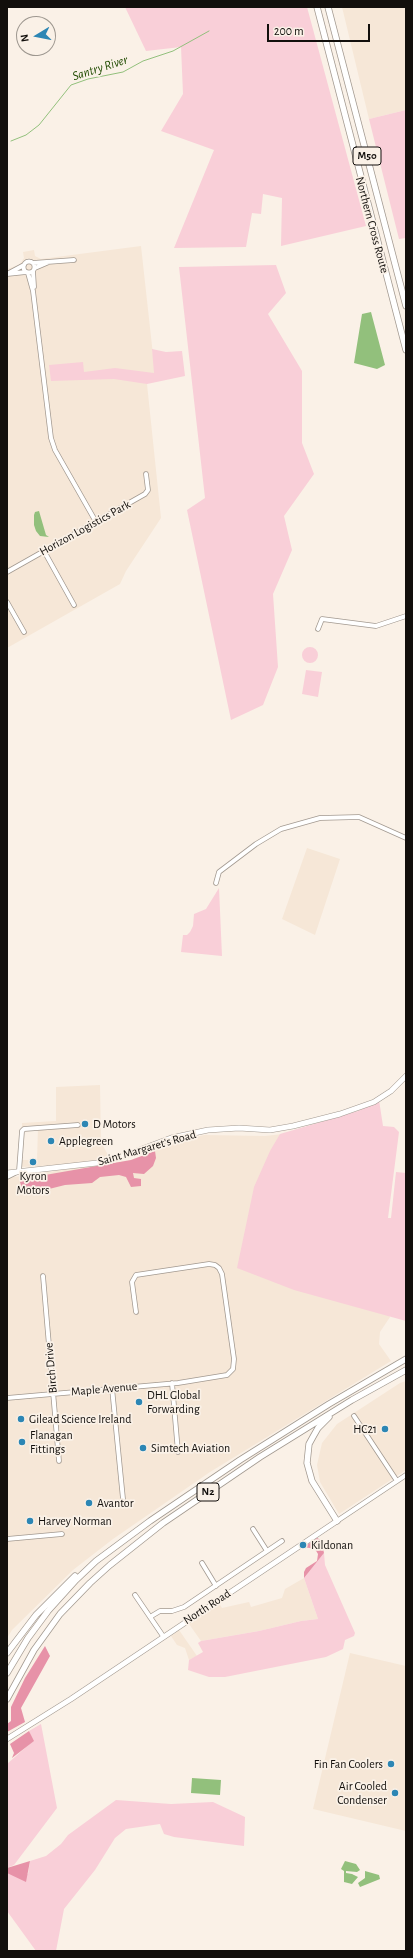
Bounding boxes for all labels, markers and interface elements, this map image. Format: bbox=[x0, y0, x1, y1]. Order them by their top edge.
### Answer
north arrow bbox=[16, 16, 56, 56]
scale bar bbox=[269, 16, 372, 42]
text: 200 m bbox=[274, 25, 304, 37]
text: N bbox=[19, 33, 31, 43]
water label: Santry River bbox=[70, 52, 130, 84]
road number: M50 bbox=[353, 147, 381, 165]
street label: Northern Cross Route bbox=[352, 175, 392, 275]
street label: Horizon Logistics Park bbox=[37, 497, 133, 559]
place label: D Motors bbox=[93, 1117, 136, 1131]
marker: D Motors bbox=[80, 1119, 90, 1129]
street label: Saint Margaret's Road bbox=[96, 1127, 198, 1169]
place label: Applegreen bbox=[59, 1134, 113, 1148]
marker: Applegreen bbox=[46, 1136, 56, 1146]
marker: Kyron Motors bbox=[28, 1157, 38, 1167]
place label: Kyron Motors bbox=[17, 1169, 49, 1197]
street label: Birch Drive bbox=[42, 1342, 60, 1394]
street label: Maple Avenue bbox=[70, 1379, 138, 1399]
place label: DHL Global Forwarding bbox=[147, 1388, 201, 1416]
marker: DHL Global Forwarding bbox=[134, 1397, 144, 1407]
place label: Gilead Science Ireland bbox=[29, 1412, 131, 1426]
marker: Gilead Science Ireland bbox=[16, 1414, 26, 1424]
place label: HC21 bbox=[353, 1422, 377, 1436]
marker: HC21 bbox=[380, 1424, 390, 1434]
place label: Flanagan Fittings bbox=[30, 1428, 73, 1456]
marker: Flanagan Fittings bbox=[17, 1437, 27, 1447]
place label: Simtech Aviation bbox=[151, 1441, 230, 1455]
marker: Simtech Aviation bbox=[138, 1443, 148, 1453]
road number: N2 bbox=[197, 1483, 219, 1501]
place label: Avantor bbox=[97, 1496, 134, 1510]
marker: Avantor bbox=[84, 1498, 94, 1508]
place label: Harvey Norman bbox=[38, 1514, 112, 1528]
marker: Harvey Norman bbox=[25, 1516, 35, 1526]
place label: Kildonan bbox=[311, 1538, 353, 1552]
marker: Kildonan bbox=[298, 1540, 308, 1550]
street label: North Road bbox=[181, 1586, 233, 1628]
place label: Fin Fan Coolers bbox=[314, 1757, 383, 1771]
marker: Fin Fan Coolers bbox=[386, 1759, 396, 1769]
place label: Air Cooled Condenser bbox=[337, 1779, 387, 1807]
marker: Air Cooled Condenser bbox=[390, 1788, 400, 1798]

